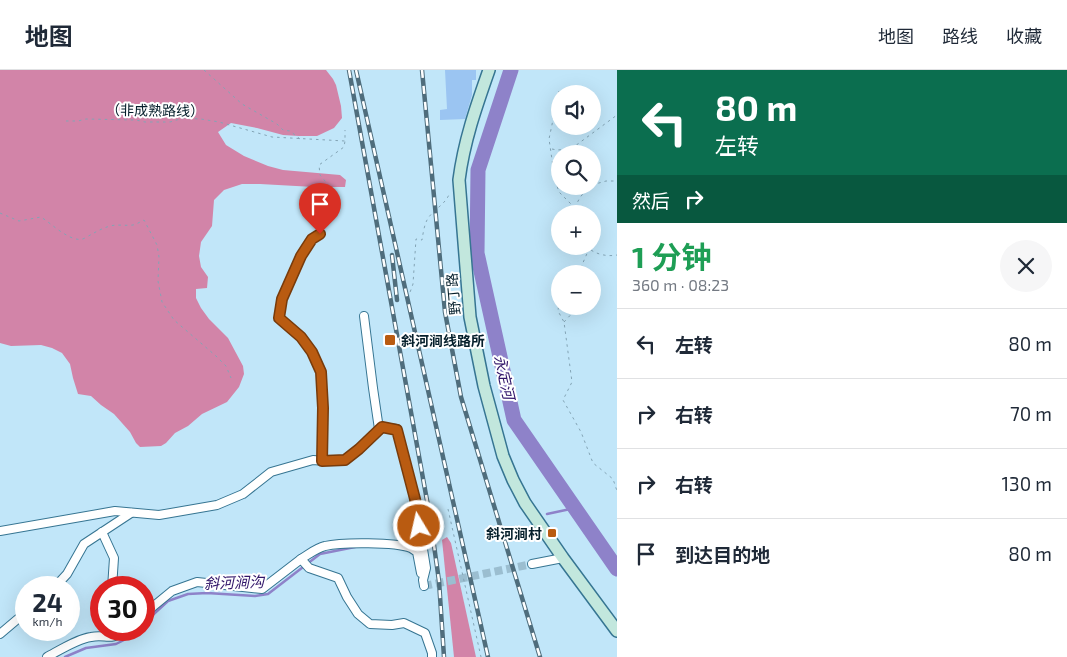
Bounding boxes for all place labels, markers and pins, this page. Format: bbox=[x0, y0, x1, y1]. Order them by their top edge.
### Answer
pin bbox=[299, 183, 341, 234]
place label: 斜河涧线路所 bbox=[401, 332, 485, 349]
marker: 斜河涧线路所 bbox=[383, 333, 397, 347]
place label: 斜河涧村 bbox=[486, 525, 542, 542]
marker: 斜河涧村 bbox=[546, 527, 558, 539]

